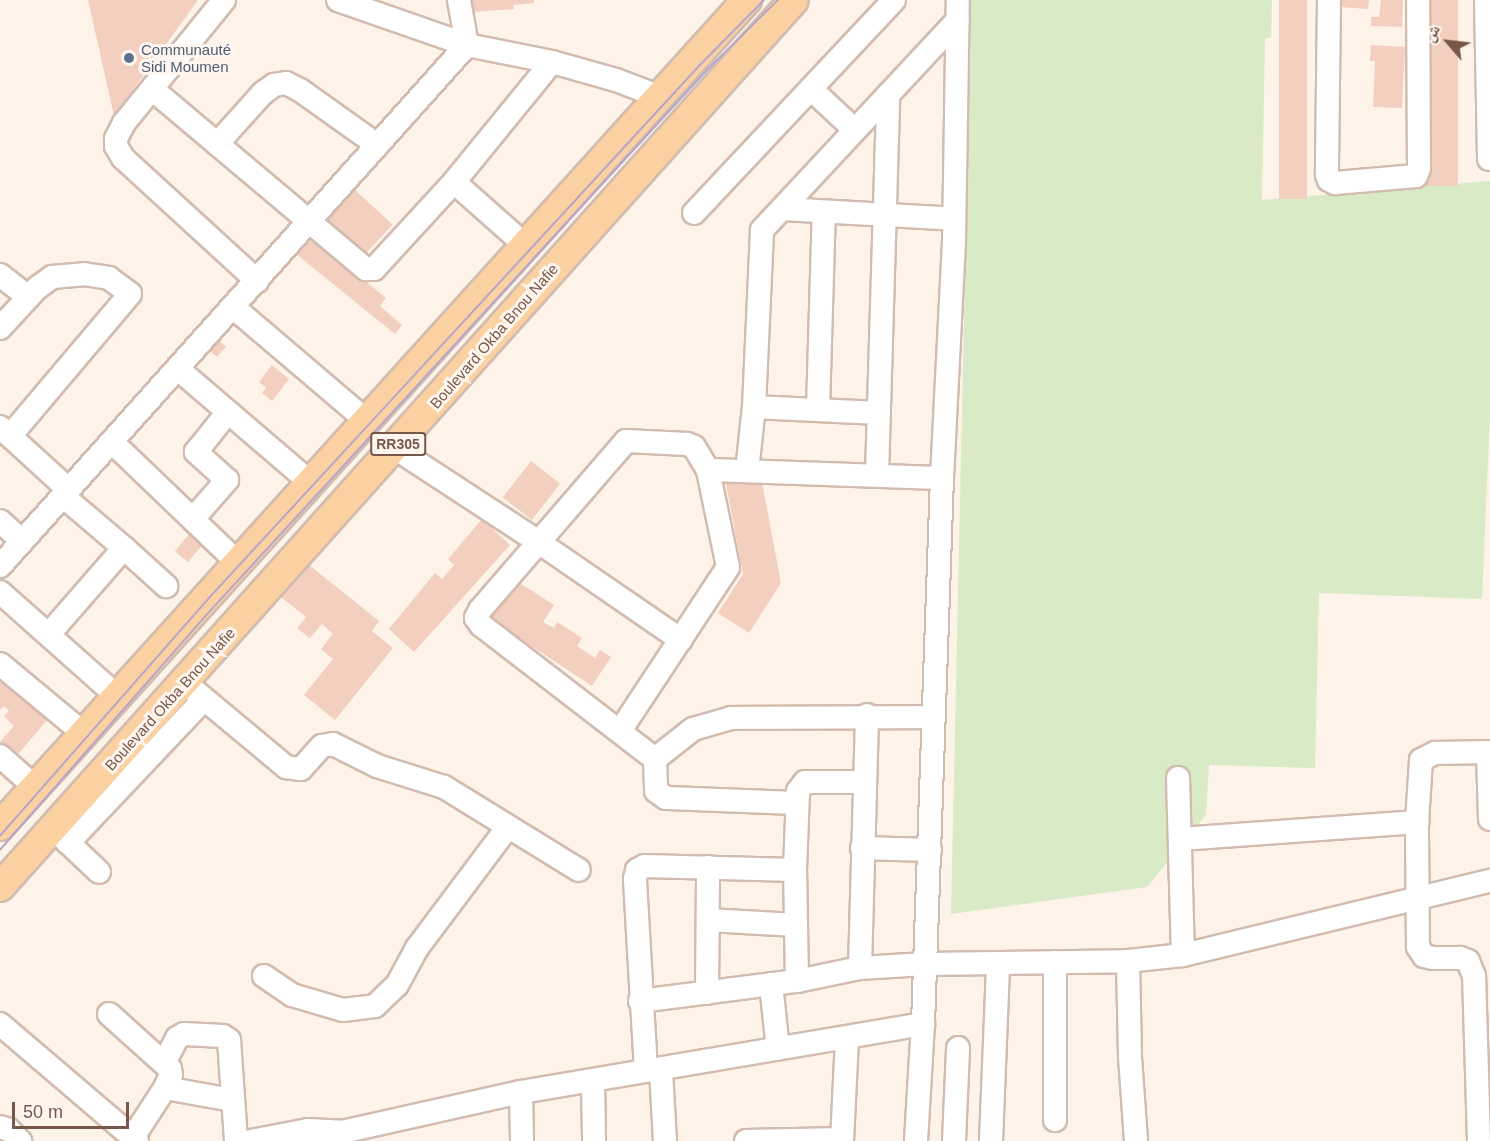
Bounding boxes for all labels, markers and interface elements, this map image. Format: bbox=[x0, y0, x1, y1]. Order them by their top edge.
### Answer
north arrow bbox=[1418, 12, 1478, 72]
text: ش bbox=[1420, 22, 1443, 45]
place label: Communauté Sidi Moumen bbox=[141, 40, 231, 75]
marker: Communauté Sidi Moumen bbox=[122, 51, 136, 65]
street label: Boulevard Okba Bnou Nafie bbox=[426, 260, 562, 412]
road number: RR305 bbox=[370, 433, 426, 455]
street label: Boulevard Okba Bnou Nafie bbox=[101, 624, 239, 774]
scale bar bbox=[15, 1090, 132, 1128]
text: 50 m bbox=[23, 1102, 63, 1122]

